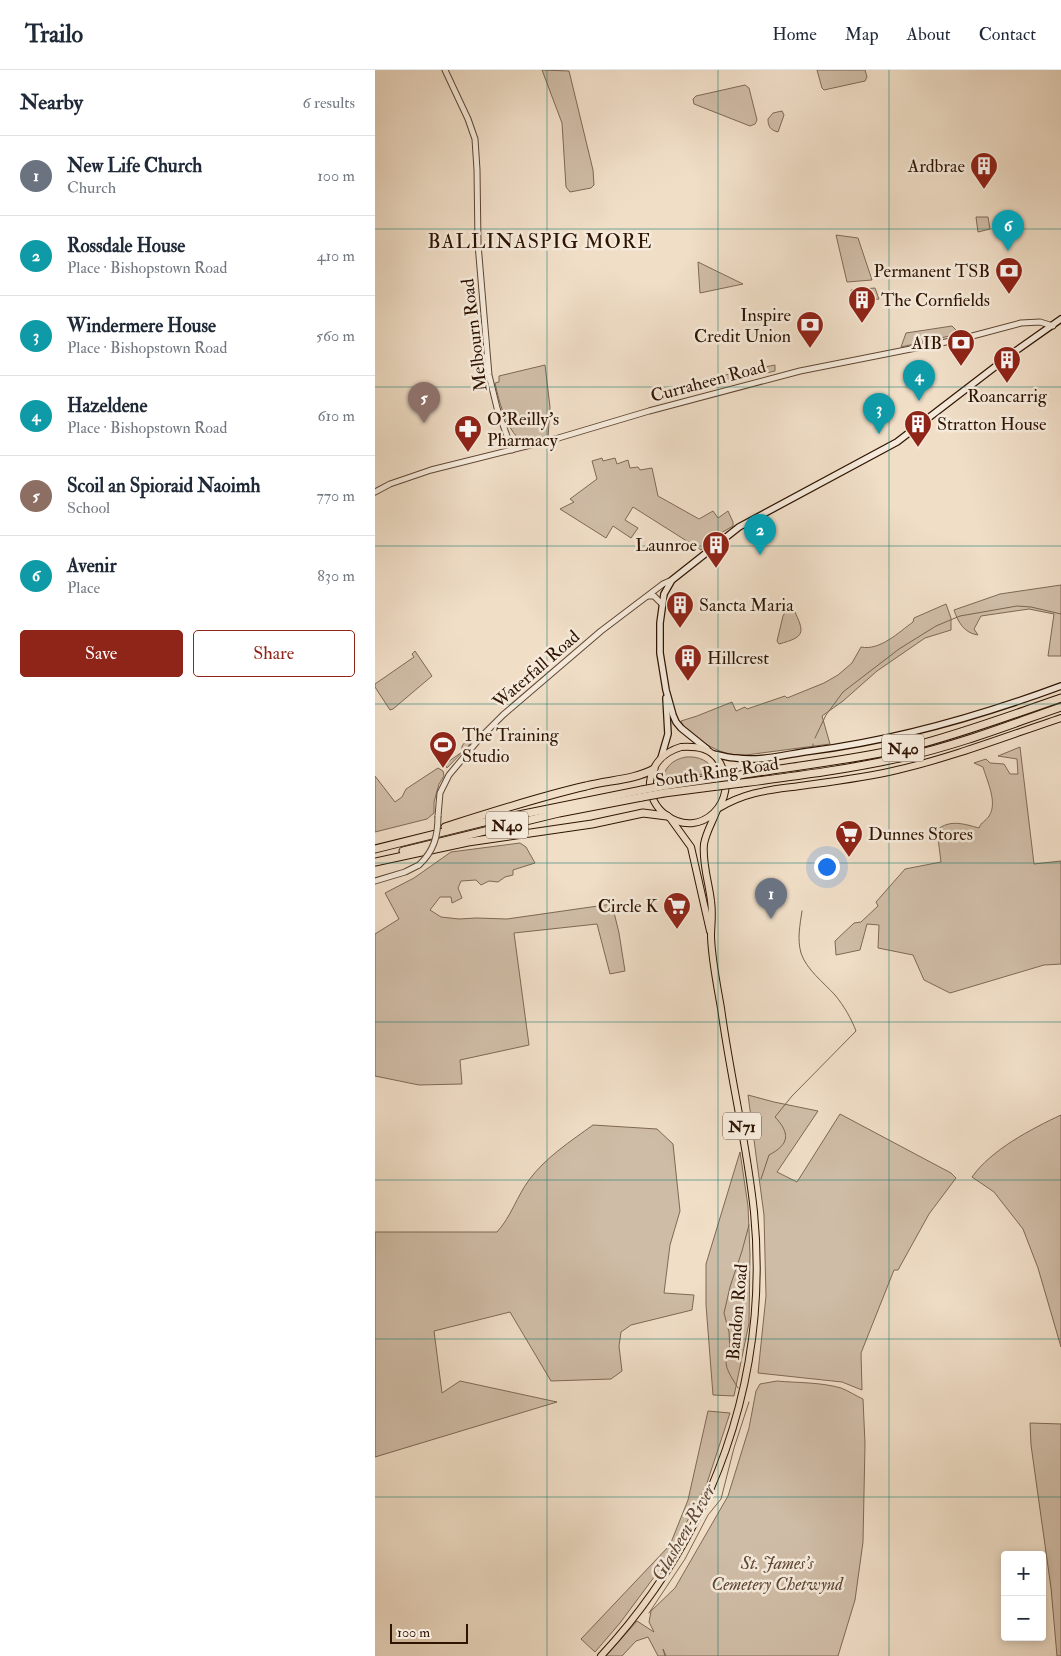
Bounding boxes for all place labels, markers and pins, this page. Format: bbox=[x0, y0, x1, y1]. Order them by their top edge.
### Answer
building icon: Ardbrae bbox=[969, 151, 999, 190]
place label: Ardbrae bbox=[907, 155, 965, 178]
pin: 6 bbox=[992, 210, 1024, 251]
bank icon: Permanent TSB bbox=[994, 256, 1024, 295]
place label: Permanent TSB bbox=[874, 260, 990, 283]
building icon: The Cornfields bbox=[847, 285, 877, 324]
place label: The Cornfields bbox=[881, 289, 990, 312]
place label: Inspire Credit Union bbox=[694, 304, 791, 348]
bank icon: Inspire Credit Union bbox=[795, 310, 825, 349]
bank icon: AIB bbox=[946, 328, 976, 367]
place label: AIB bbox=[911, 332, 942, 355]
building icon: Roancarrig bbox=[992, 345, 1022, 384]
pin: 4 bbox=[903, 360, 935, 401]
pin: 5 bbox=[408, 382, 440, 423]
place label: Roancarrig bbox=[967, 385, 1048, 408]
pin: 3 bbox=[863, 393, 895, 434]
place label: O'Reilly's Pharmacy bbox=[487, 408, 559, 452]
building icon: Stratton House bbox=[903, 409, 933, 448]
place label: Stratton House bbox=[937, 413, 1047, 436]
pharmacy icon: O'Reilly's Pharmacy bbox=[453, 414, 483, 453]
pin: 2 bbox=[744, 514, 776, 555]
building icon: Launroe bbox=[701, 530, 731, 569]
place label: Launroe bbox=[635, 534, 697, 557]
building icon: Sancta Maria bbox=[665, 590, 695, 629]
place label: Sancta Maria bbox=[699, 594, 794, 617]
building icon: Hillcrest bbox=[673, 643, 703, 682]
place label: Hillcrest bbox=[707, 647, 769, 670]
place label: The Training Studio bbox=[462, 724, 560, 768]
sports icon: The Training Studio bbox=[428, 730, 458, 769]
supermarket icon: Dunnes Stores bbox=[834, 819, 864, 858]
place label: Dunnes Stores bbox=[868, 823, 973, 846]
pin: 1 bbox=[755, 878, 787, 919]
supermarket icon: Circle K bbox=[662, 891, 692, 930]
place label: Circle K bbox=[598, 895, 658, 918]

